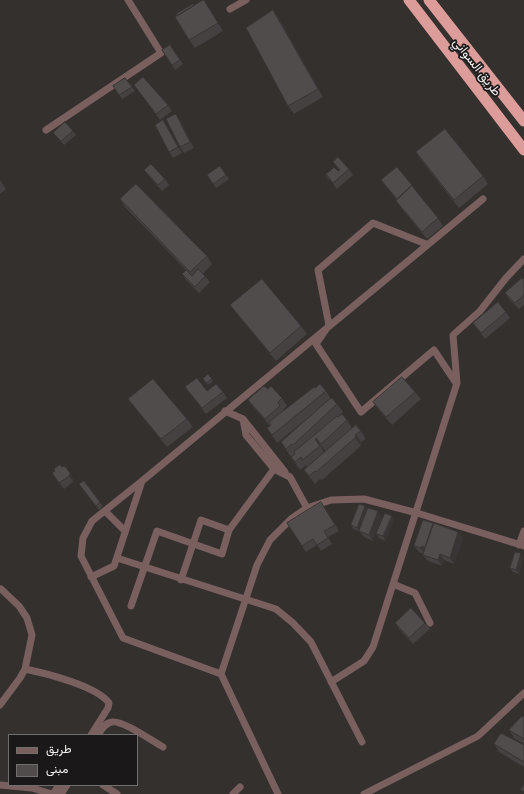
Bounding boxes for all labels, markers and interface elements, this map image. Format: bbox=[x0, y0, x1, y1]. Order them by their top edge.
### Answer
street label: طريق السواني bbox=[449, 35, 505, 99]
legend bbox=[8, 734, 138, 786]
text: طريق bbox=[46, 742, 71, 756]
text: مبنى bbox=[46, 762, 68, 776]

